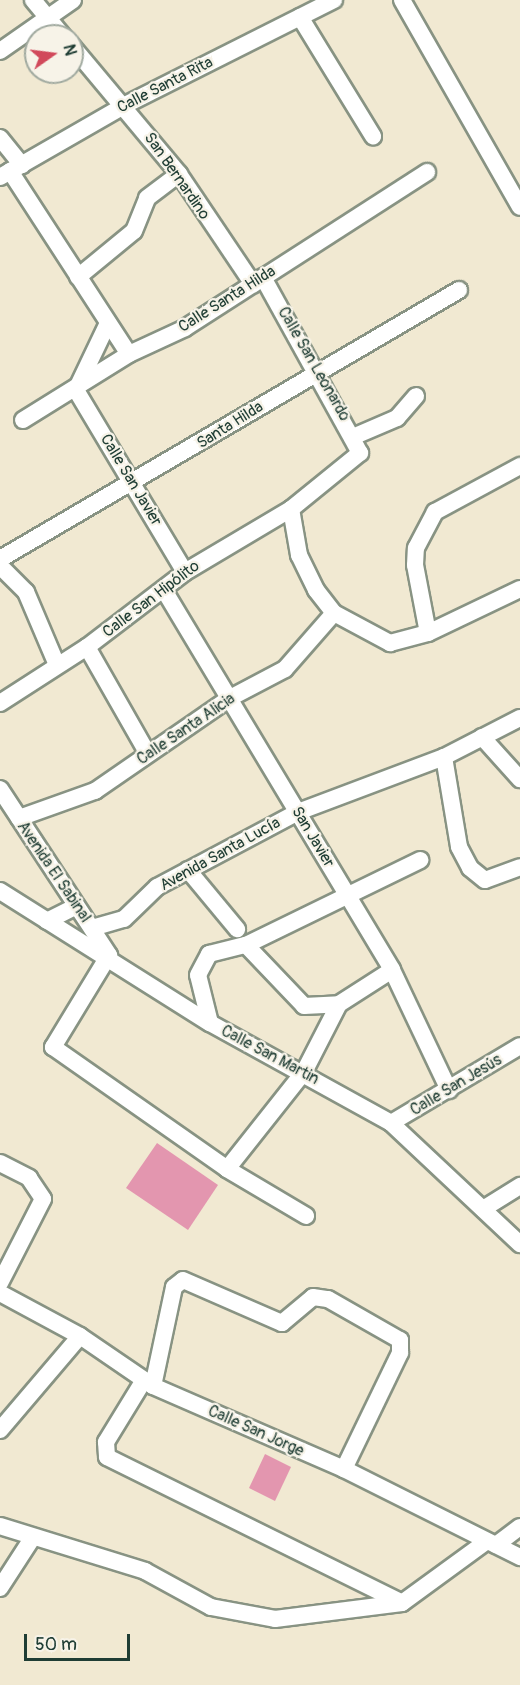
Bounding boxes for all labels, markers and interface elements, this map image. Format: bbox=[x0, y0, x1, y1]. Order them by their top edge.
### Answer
north arrow bbox=[24, 24, 84, 84]
text: N bbox=[59, 42, 81, 58]
street label: Calle Santa Rita bbox=[114, 53, 216, 117]
street label: San Bernardino bbox=[140, 129, 214, 223]
street label: Calle Santa Hilda bbox=[175, 261, 279, 337]
street label: Calle San Leonardo bbox=[274, 304, 354, 424]
street label: Santa Hilda bbox=[193, 397, 267, 453]
street label: Calle San Javier bbox=[96, 431, 166, 529]
street label: Calle San Hipólito bbox=[99, 556, 203, 642]
street label: Calle Santa Alicia bbox=[133, 689, 239, 769]
street label: San Javier bbox=[287, 803, 339, 871]
street label: Avenida Santa Lucía bbox=[157, 813, 283, 895]
street label: Avenida El Sabinal bbox=[13, 818, 95, 926]
street label: Calle San Martin bbox=[218, 1021, 322, 1089]
street label: Calle San Jesús bbox=[407, 1050, 505, 1120]
street label: Calle San Jorge bbox=[205, 1401, 307, 1461]
scale bar bbox=[27, 1622, 134, 1660]
text: 50 m bbox=[35, 1633, 77, 1656]

